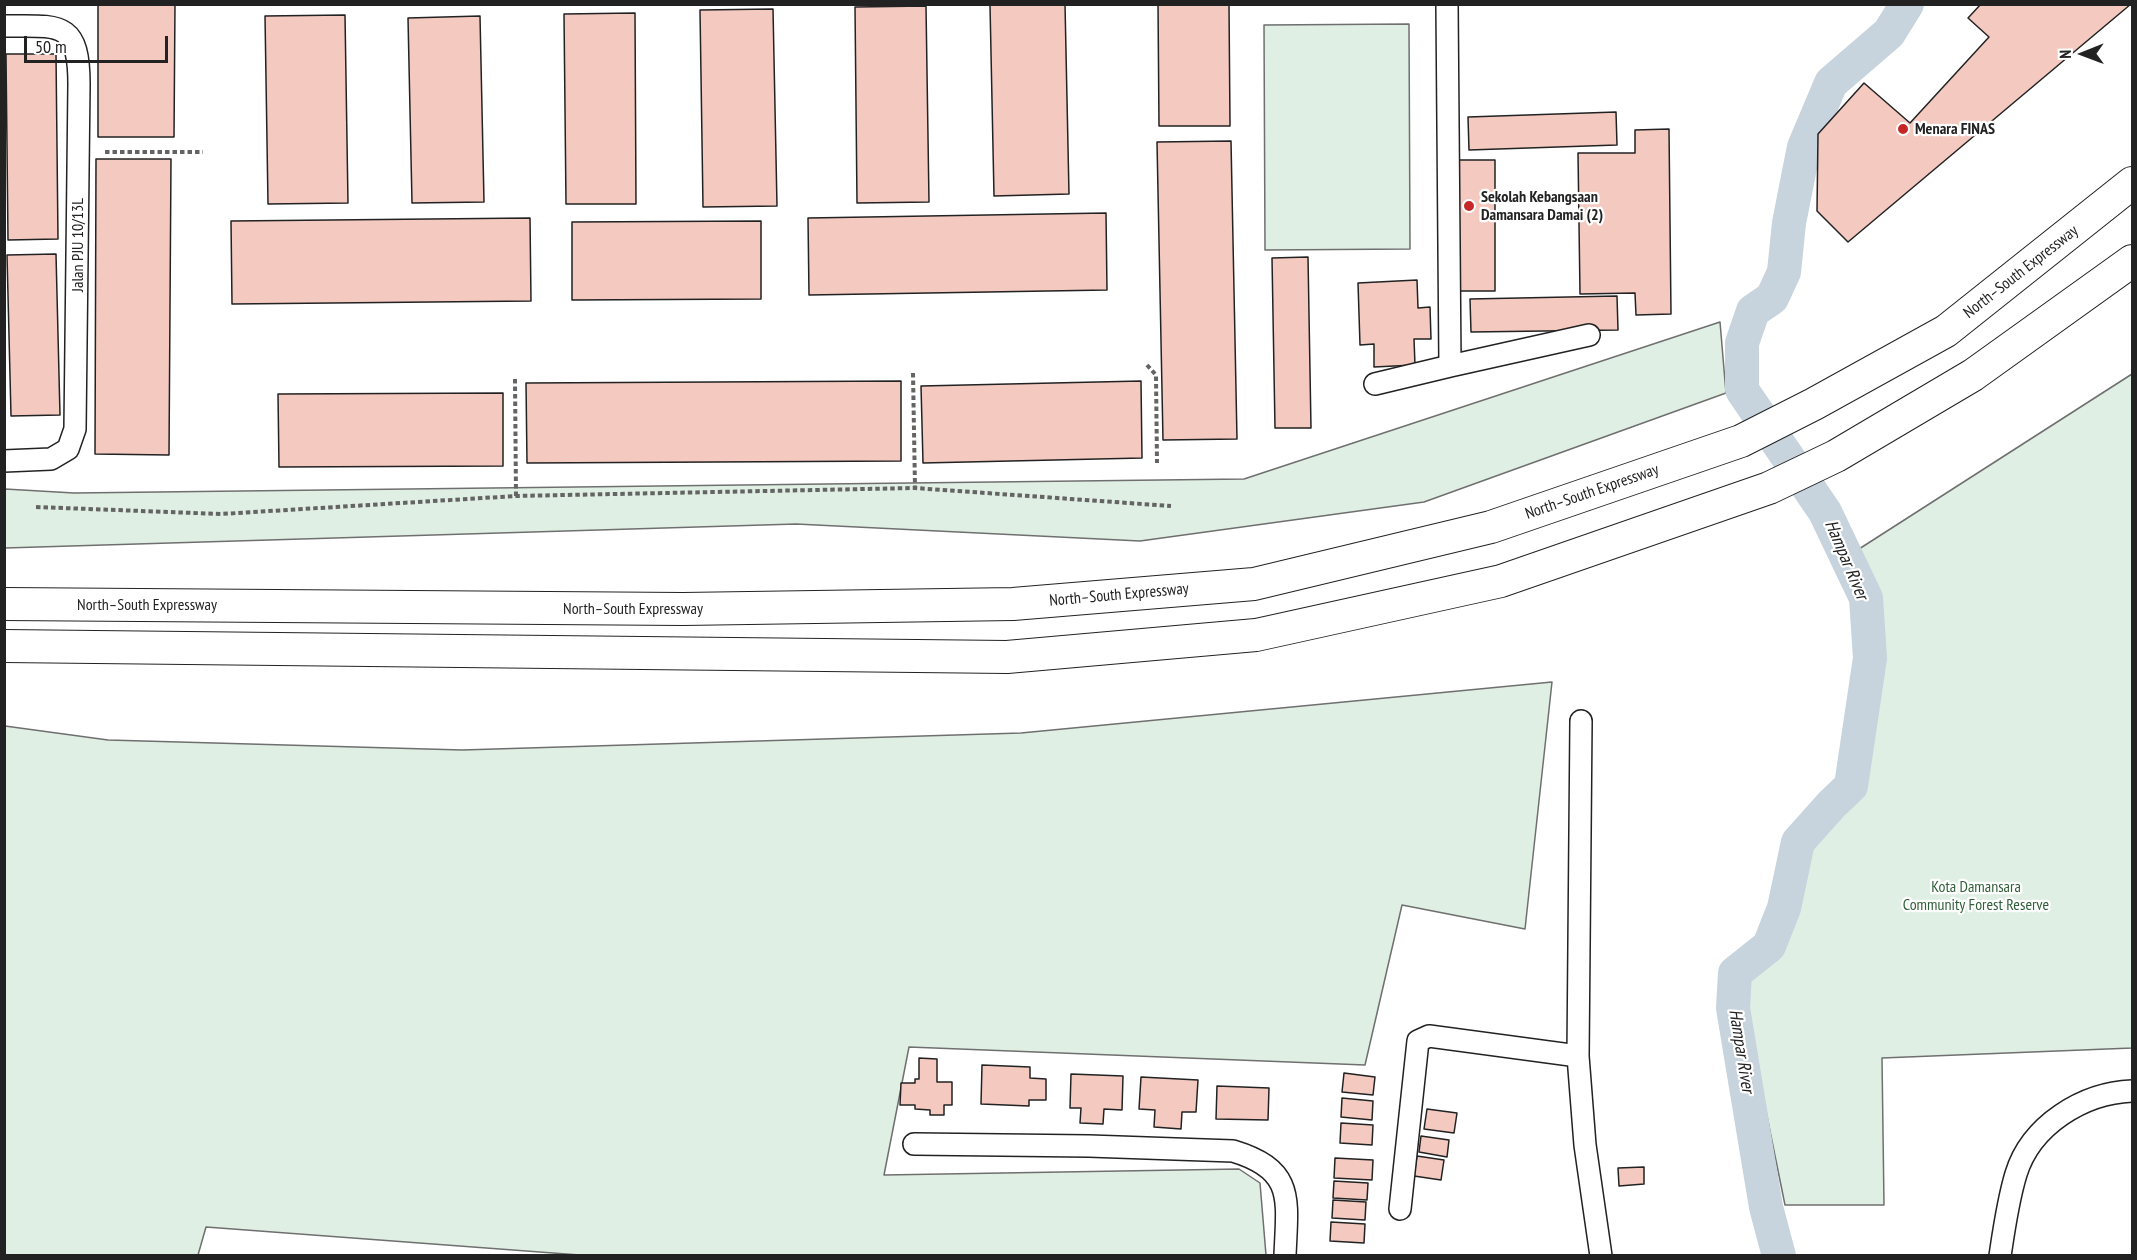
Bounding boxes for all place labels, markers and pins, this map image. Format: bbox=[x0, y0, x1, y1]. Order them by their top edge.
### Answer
place label: Menara FINAS bbox=[1915, 119, 1995, 139]
marker: Menara FINAS bbox=[1896, 122, 1910, 136]
place label: Sekolah Kebangsaan Damansara Damai (2) bbox=[1481, 187, 1603, 225]
marker: Sekolah Kebangsaan Damansara Damai (2) bbox=[1462, 199, 1476, 213]

